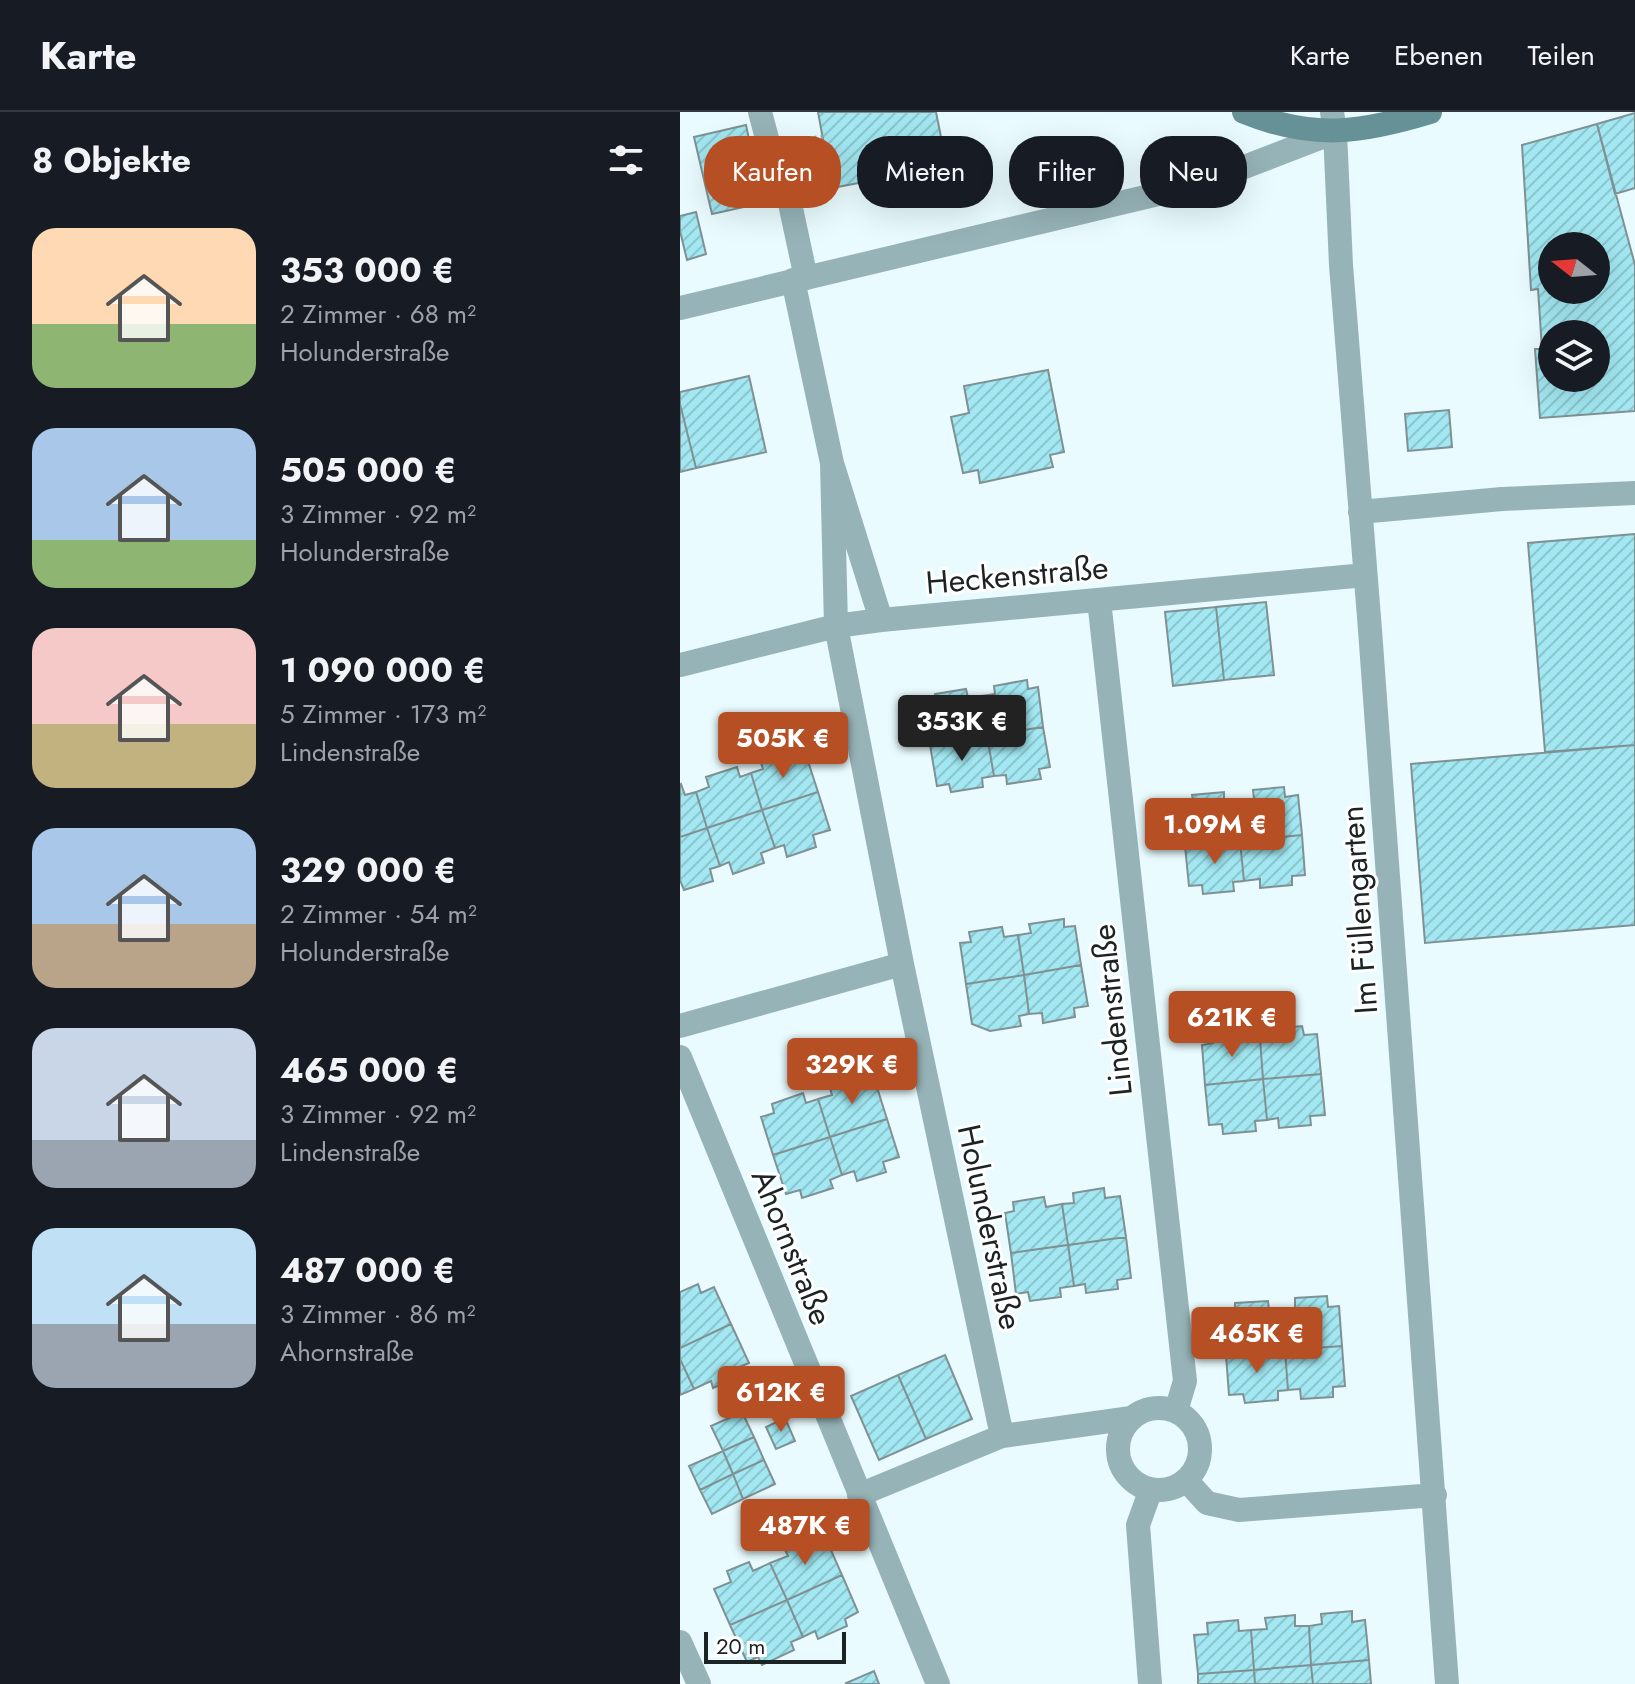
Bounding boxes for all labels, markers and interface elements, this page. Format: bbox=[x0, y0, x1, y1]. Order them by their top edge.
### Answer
text: Karte bbox=[40, 28, 137, 83]
text: Karte bbox=[1290, 35, 1350, 76]
text: Ebenen bbox=[1394, 35, 1484, 76]
text: Teilen bbox=[1528, 35, 1595, 76]
text: 8 Objekte bbox=[32, 136, 191, 185]
chip: Kaufen bbox=[704, 136, 841, 208]
chip: Mieten bbox=[857, 136, 993, 208]
chip: Filter bbox=[1009, 136, 1124, 208]
chip: Neu bbox=[1140, 136, 1247, 208]
icon: filters bbox=[604, 138, 648, 182]
north arrow bbox=[1538, 232, 1610, 304]
map controls bbox=[1538, 232, 1610, 392]
text: 353 000 € bbox=[280, 246, 454, 295]
icon: home bbox=[96, 260, 192, 356]
text: 2 Zimmer · 68 m² bbox=[280, 295, 476, 333]
button: layers bbox=[1538, 320, 1610, 392]
text: Holunderstraße bbox=[280, 333, 449, 371]
text: 505 000 € bbox=[280, 446, 457, 495]
icon: home bbox=[96, 460, 192, 556]
text: 3 Zimmer · 92 m² bbox=[280, 495, 476, 533]
text: Holunderstraße bbox=[280, 533, 449, 571]
street label: Heckenstraße bbox=[924, 544, 1110, 606]
text: 1 090 000 € bbox=[280, 646, 485, 695]
icon: home bbox=[96, 660, 192, 756]
text: 5 Zimmer · 173 m² bbox=[280, 695, 486, 733]
pin: 353K € bbox=[897, 695, 1027, 763]
text: 353K € bbox=[916, 702, 1008, 740]
pin: 505K € bbox=[718, 712, 848, 780]
text: 505K € bbox=[736, 719, 830, 757]
text: Lindenstraße bbox=[280, 733, 420, 771]
pin: 1.09M € bbox=[1141, 798, 1289, 866]
street label: Im Füllengarten bbox=[1329, 804, 1389, 1016]
text: 1.09M € bbox=[1163, 805, 1267, 843]
text: 329 000 € bbox=[280, 846, 456, 895]
icon: home bbox=[96, 860, 192, 956]
text: 2 Zimmer · 54 m² bbox=[280, 895, 477, 933]
street label: Lindenstraße bbox=[1080, 922, 1144, 1098]
text: Holunderstraße bbox=[280, 933, 449, 971]
pin: 621K € bbox=[1167, 991, 1297, 1059]
text: 621K € bbox=[1187, 998, 1277, 1036]
pin: 329K € bbox=[787, 1038, 917, 1106]
text: 329K € bbox=[805, 1045, 899, 1083]
text: 465 000 € bbox=[280, 1046, 459, 1095]
icon: home bbox=[96, 1060, 192, 1156]
text: 3 Zimmer · 92 m² bbox=[280, 1095, 476, 1133]
street label: Holunderstraße bbox=[946, 1120, 1034, 1334]
text: Lindenstraße bbox=[280, 1133, 420, 1171]
street label: Ahornstraße bbox=[740, 1162, 844, 1332]
text: 487 000 € bbox=[280, 1246, 455, 1295]
icon: home bbox=[96, 1260, 192, 1356]
text: 3 Zimmer · 86 m² bbox=[280, 1295, 475, 1333]
pin: 465K € bbox=[1192, 1307, 1322, 1375]
text: 465K € bbox=[1209, 1314, 1305, 1352]
text: Ahornstraße bbox=[280, 1333, 414, 1371]
pin: 612K € bbox=[716, 1366, 846, 1434]
text: 612K € bbox=[736, 1373, 826, 1411]
pin: 487K € bbox=[740, 1499, 870, 1567]
text: 487K € bbox=[759, 1506, 851, 1544]
scale bar bbox=[704, 1628, 846, 1664]
text: 20 m bbox=[716, 1630, 765, 1662]

